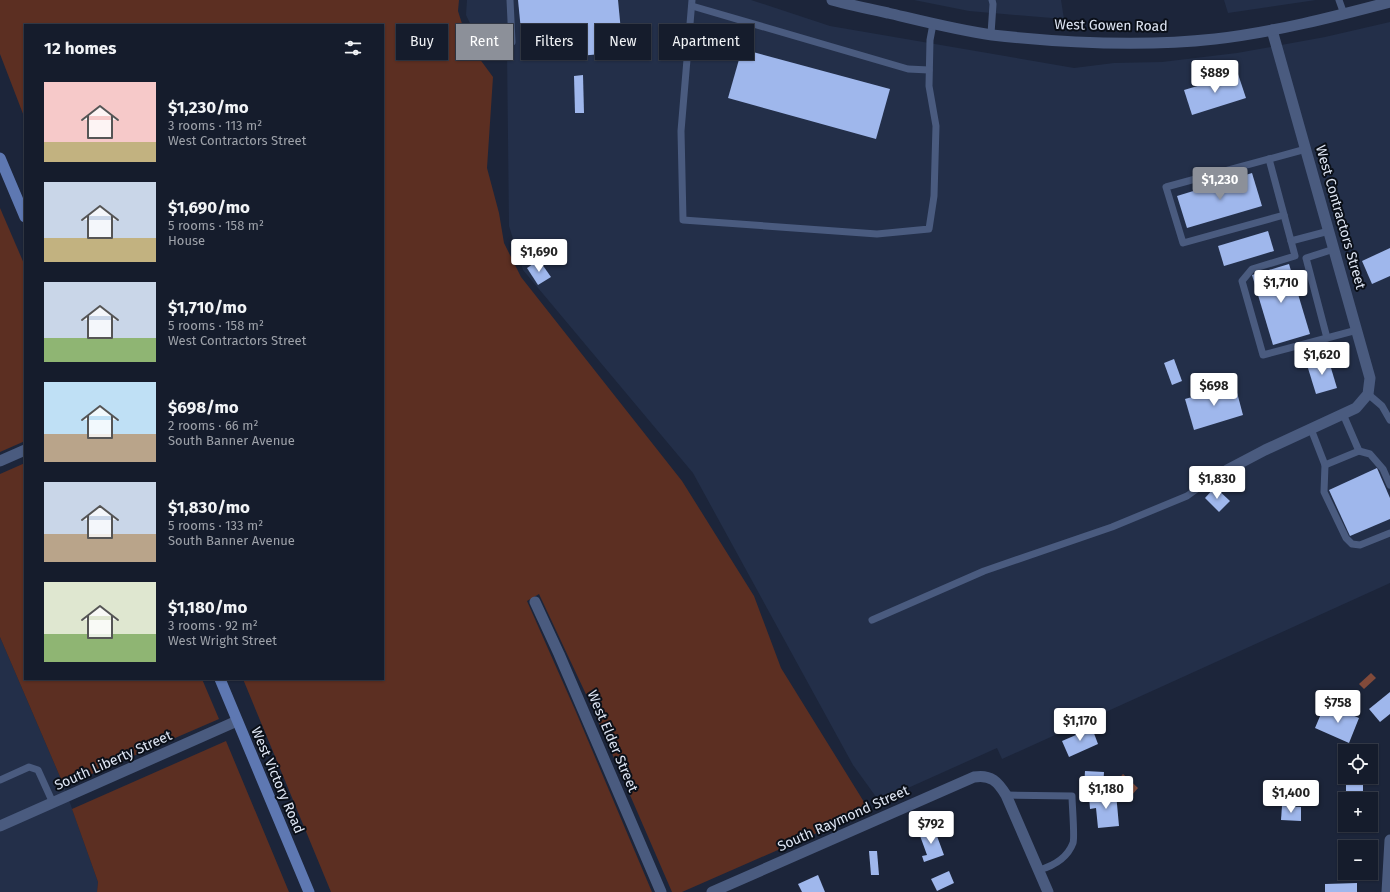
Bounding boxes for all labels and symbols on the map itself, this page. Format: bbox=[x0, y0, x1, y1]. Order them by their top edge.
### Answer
street label: West Gowen Road bbox=[1054, 16, 1168, 35]
pin: $889 bbox=[1191, 60, 1239, 94]
street label: West Contractors Street bbox=[1312, 143, 1369, 292]
pin: $1,230 bbox=[1187, 167, 1253, 201]
pin: $1,690 bbox=[506, 239, 572, 273]
pin: $1,710 bbox=[1248, 270, 1314, 304]
pin: $1,620 bbox=[1289, 342, 1355, 376]
pin: $698 bbox=[1190, 373, 1238, 407]
pin: $1,830 bbox=[1184, 466, 1250, 500]
street label: West Elder Street bbox=[583, 688, 642, 795]
pin: $758 bbox=[1314, 690, 1362, 724]
pin: $1,170 bbox=[1047, 708, 1113, 742]
street label: West Victory Road bbox=[247, 724, 308, 836]
street label: South Liberty Street bbox=[52, 727, 175, 794]
pin: $1,180 bbox=[1073, 776, 1139, 810]
pin: $1,400 bbox=[1258, 780, 1324, 814]
street label: South Raymond Street bbox=[775, 781, 912, 855]
pin: $792 bbox=[907, 811, 955, 845]

